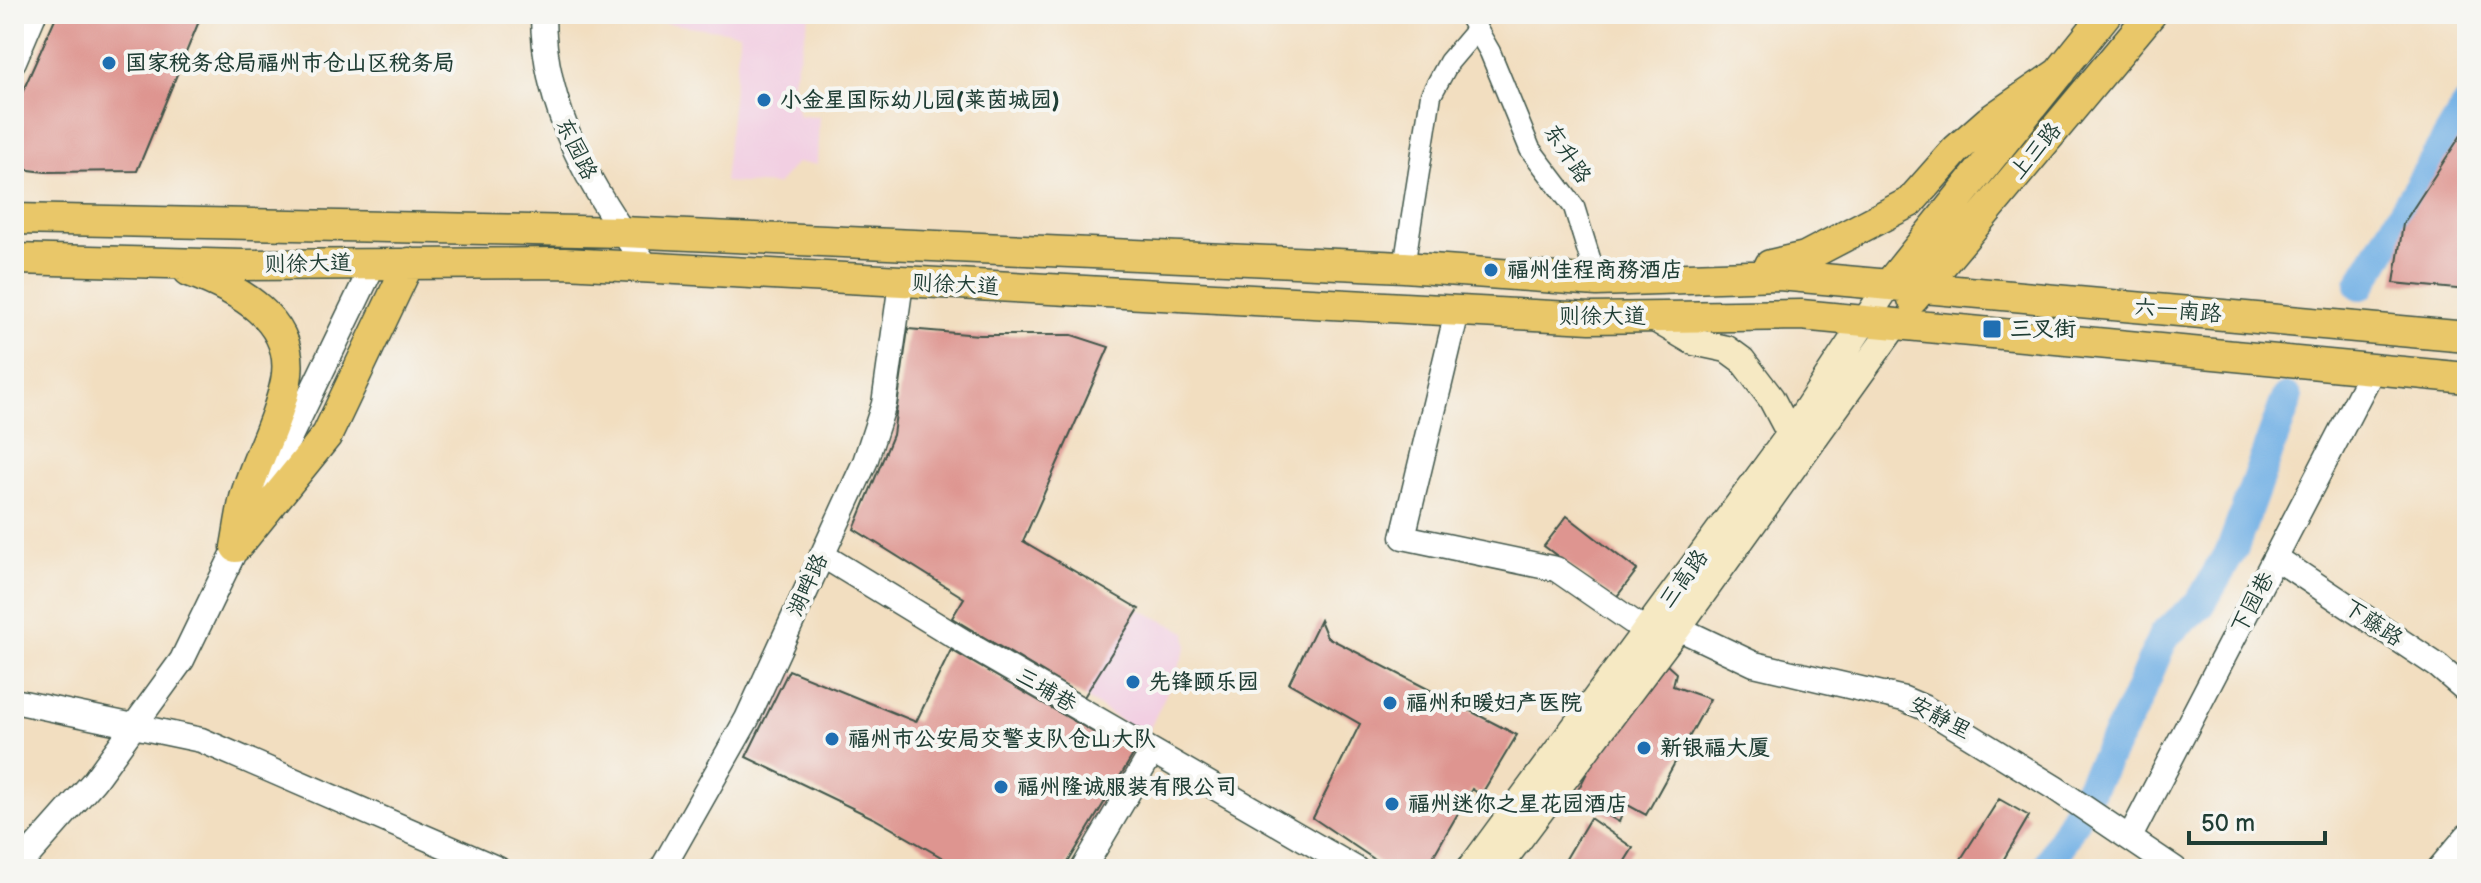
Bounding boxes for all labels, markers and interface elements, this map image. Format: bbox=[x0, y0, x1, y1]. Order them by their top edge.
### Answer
place label: 国家税务总局福州市仓山区税务局 bbox=[125, 50, 455, 77]
marker: 国家税务总局福州市仓山区税务局 bbox=[100, 54, 118, 72]
place label: 小金星国际幼儿园(莱茵城园) bbox=[780, 87, 1060, 114]
marker: 小金星国际幼儿园(莱茵城园) bbox=[755, 91, 773, 109]
street label: 东园路 bbox=[549, 113, 603, 185]
street label: 上三路 bbox=[2004, 117, 2068, 185]
street label: 东升路 bbox=[1537, 119, 1597, 189]
street label: 则徐大道 bbox=[264, 250, 352, 278]
place label: 福州佳程商務酒店 bbox=[1507, 257, 1683, 284]
marker: 福州佳程商務酒店 bbox=[1482, 261, 1500, 279]
street label: 则徐大道 bbox=[910, 269, 1000, 301]
street label: 六一南路 bbox=[2133, 294, 2223, 328]
street label: 则徐大道 bbox=[1558, 303, 1646, 330]
place label: 三叉街 bbox=[2010, 316, 2076, 343]
marker: 三叉街 bbox=[1981, 318, 2003, 340]
street label: 三高路 bbox=[1654, 544, 1714, 614]
street label: 湖畔路 bbox=[782, 549, 834, 621]
street label: 下园巷 bbox=[2226, 568, 2280, 638]
street label: 下藤路 bbox=[2338, 593, 2408, 653]
street label: 三埔巷 bbox=[1011, 662, 1081, 718]
place label: 先锋颐乐园 bbox=[1149, 669, 1259, 696]
marker: 先锋颐乐园 bbox=[1124, 673, 1142, 691]
place label: 福州和暖妇产医院 bbox=[1406, 690, 1582, 717]
street label: 安静里 bbox=[1905, 691, 1975, 745]
marker: 福州和暖妇产医院 bbox=[1381, 694, 1399, 712]
place label: 福州市公安局交警支队仓山大队 bbox=[848, 726, 1156, 753]
marker: 福州市公安局交警支队仓山大队 bbox=[823, 730, 841, 748]
place label: 新银福大厦 bbox=[1660, 735, 1770, 762]
marker: 新银福大厦 bbox=[1635, 739, 1653, 757]
place label: 福州隆诚服装有限公司 bbox=[1017, 774, 1237, 801]
marker: 福州隆诚服装有限公司 bbox=[992, 778, 1010, 796]
place label: 福州迷你之星花园酒店 bbox=[1408, 791, 1628, 818]
marker: 福州迷你之星花园酒店 bbox=[1383, 795, 1401, 813]
scale bar bbox=[2189, 795, 2325, 845]
text: 50 m bbox=[2201, 809, 2255, 838]

